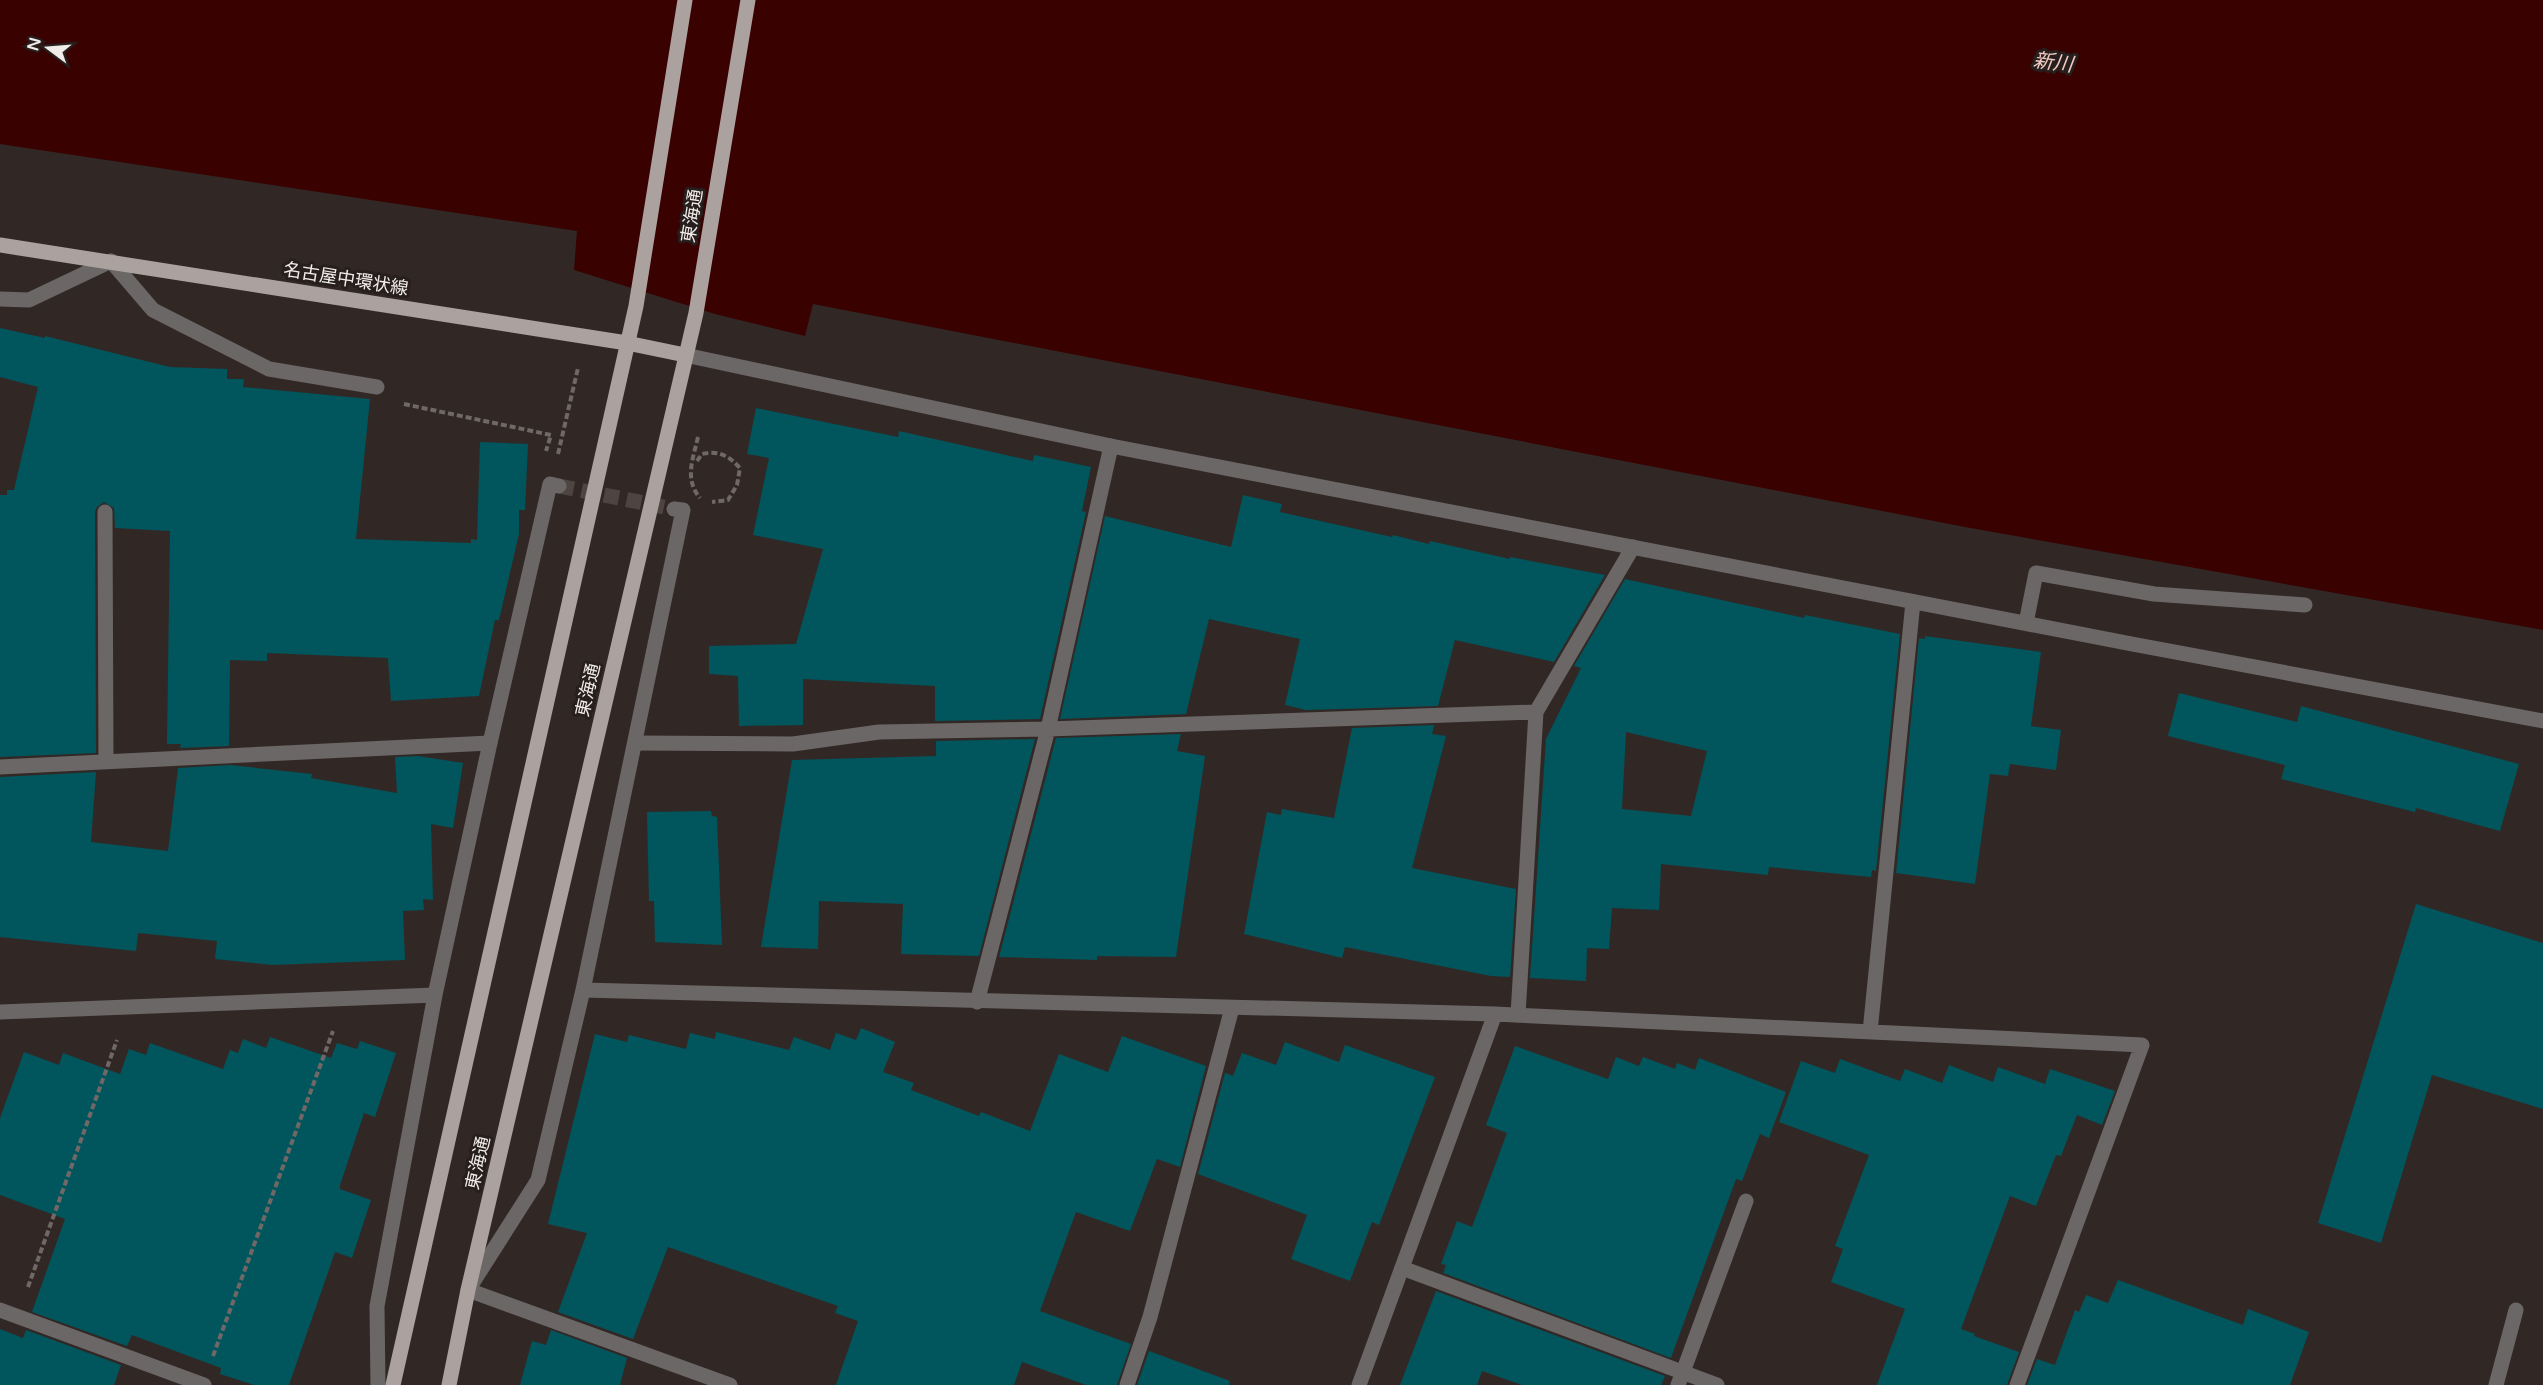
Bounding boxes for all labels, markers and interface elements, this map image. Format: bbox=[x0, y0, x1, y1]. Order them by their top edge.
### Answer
north arrow bbox=[18, 18, 78, 78]
text: N bbox=[23, 35, 46, 53]
water label: 新川 bbox=[2032, 49, 2076, 78]
street label: 東海通 bbox=[677, 188, 707, 244]
street label: 名古屋中環状線 bbox=[282, 258, 410, 300]
street label: 東海通 bbox=[571, 661, 605, 719]
street label: 東海通 bbox=[461, 1134, 495, 1192]

